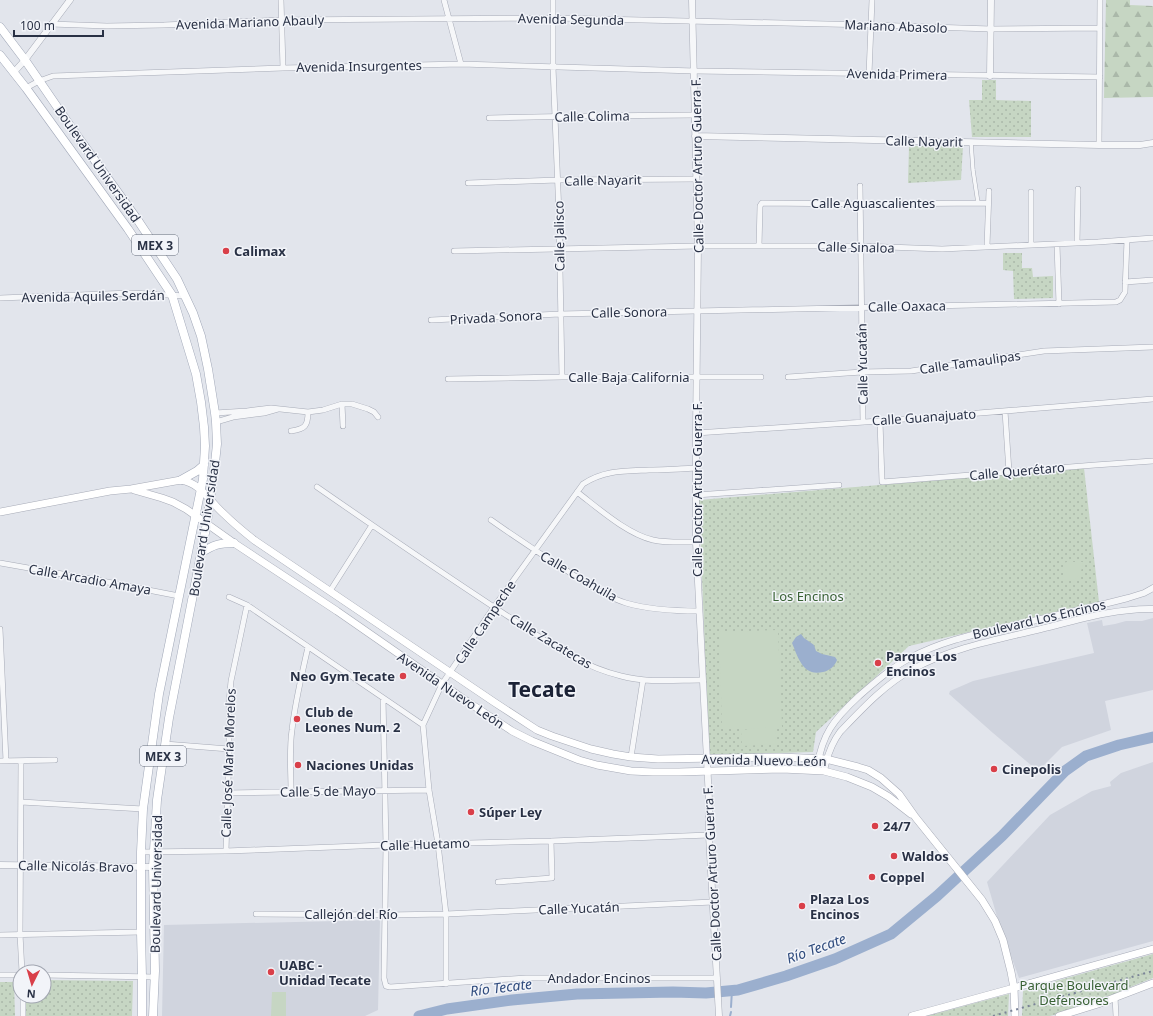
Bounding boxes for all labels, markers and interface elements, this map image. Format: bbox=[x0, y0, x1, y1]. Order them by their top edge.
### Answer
street label: Avenida Segunda bbox=[518, 9, 624, 29]
street label: Avenida Mariano Abauly bbox=[176, 10, 325, 34]
scale bar bbox=[14, 12, 103, 38]
street label: Mariano Abasolo bbox=[844, 15, 948, 37]
text: 100 m bbox=[20, 17, 55, 34]
street label: Avenida Insurgentes bbox=[296, 56, 422, 76]
street label: Avenida Primera bbox=[846, 64, 948, 84]
street label: Calle Doctor Arturo Guerra F. bbox=[686, 77, 708, 253]
street label: Boulevard Universidad bbox=[51, 102, 145, 226]
street label: Calle Colima bbox=[554, 106, 630, 126]
street label: Calle Nayarit bbox=[885, 131, 963, 151]
street label: Calle Nayarit bbox=[564, 170, 642, 190]
street label: Calle Aguascalientes bbox=[811, 194, 935, 212]
street label: Calle Jalisco bbox=[549, 200, 569, 272]
road number: MEX 3 bbox=[132, 235, 178, 255]
street label: Calle Sinaloa bbox=[817, 237, 895, 257]
place label: Calimax bbox=[234, 242, 286, 260]
marker: Calimax bbox=[221, 246, 231, 256]
street label: Avenida Aquiles Serdán bbox=[21, 286, 165, 306]
street label: Calle Oaxaca bbox=[868, 296, 946, 316]
street label: Calle Sonora bbox=[591, 302, 667, 322]
street label: Privada Sonora bbox=[449, 306, 543, 328]
street label: Calle Yucatán bbox=[852, 323, 872, 405]
street label: Calle Tamaulipas bbox=[918, 346, 1022, 378]
street label: Calle Baja California bbox=[568, 368, 690, 386]
street label: Calle Doctor Arturo Guerra F. bbox=[688, 401, 706, 577]
street label: Calle Guanajuato bbox=[871, 404, 977, 430]
street label: Boulevard Universidad bbox=[184, 458, 224, 598]
street label: Calle Querétaro bbox=[968, 458, 1066, 484]
street label: Calle Coahuila bbox=[537, 547, 621, 605]
street label: Calle Arcadio Amaya bbox=[27, 559, 153, 599]
street label: Calle Campeche bbox=[450, 577, 520, 667]
park label: Los Encinos bbox=[772, 587, 844, 605]
street label: Boulevard Los Encinos bbox=[971, 595, 1107, 643]
street label: Calle Zacatecas bbox=[507, 609, 595, 673]
place label: Parque Los Encinos bbox=[886, 647, 957, 680]
street label: Avenida Nuevo León bbox=[394, 648, 508, 732]
marker: Parque Los Encinos bbox=[873, 658, 883, 668]
place label: Neo Gym Tecate bbox=[290, 667, 395, 685]
marker: Neo Gym Tecate bbox=[398, 671, 408, 681]
district label: Tecate bbox=[508, 675, 576, 703]
street label: Calle José María Morelos bbox=[216, 688, 240, 838]
place label: Club de Leones Num. 2 bbox=[305, 703, 400, 736]
marker: Club de Leones Num. 2 bbox=[292, 714, 302, 724]
road number: MEX 3 bbox=[140, 746, 186, 766]
street label: Avenida Nuevo León bbox=[701, 750, 827, 770]
place label: Naciones Unidas bbox=[306, 756, 414, 774]
marker: Naciones Unidas bbox=[293, 760, 303, 770]
place label: Cinepolis bbox=[1002, 760, 1061, 778]
marker: Cinepolis bbox=[989, 764, 999, 774]
street label: Calle 5 de Mayo bbox=[280, 781, 376, 801]
street label: Calle Doctor Arturo Guerra F. bbox=[698, 785, 726, 961]
place label: Súper Ley bbox=[479, 803, 543, 821]
marker: Súper Ley bbox=[466, 807, 476, 817]
street label: Boulevard Universidad bbox=[146, 815, 166, 953]
place label: 24/7 bbox=[883, 817, 911, 835]
marker: 24/7 bbox=[870, 821, 880, 831]
street label: Calle Huetamo bbox=[380, 833, 470, 855]
place label: Waldos bbox=[902, 847, 949, 865]
marker: Waldos bbox=[889, 851, 899, 861]
street label: Calle Nicolás Bravo bbox=[18, 856, 134, 876]
place label: Coppel bbox=[880, 868, 925, 886]
marker: Coppel bbox=[867, 872, 877, 882]
place label: Plaza Los Encinos bbox=[810, 890, 869, 923]
street label: Calle Yucatán bbox=[538, 898, 620, 918]
marker: Plaza Los Encinos bbox=[797, 901, 807, 911]
street label: Callejón del Río bbox=[304, 905, 398, 923]
water label: Río Tecate bbox=[784, 928, 848, 968]
place label: UABC - Unidad Tecate bbox=[279, 956, 371, 989]
north arrow bbox=[12, 964, 52, 1004]
marker: UABC - Unidad Tecate bbox=[266, 967, 276, 977]
street label: Andador Encinos bbox=[547, 969, 651, 987]
water label: Río Tecate bbox=[469, 974, 533, 1000]
park label: Parque Boulevard Defensores bbox=[1020, 976, 1128, 1009]
text: N bbox=[26, 987, 36, 1002]

